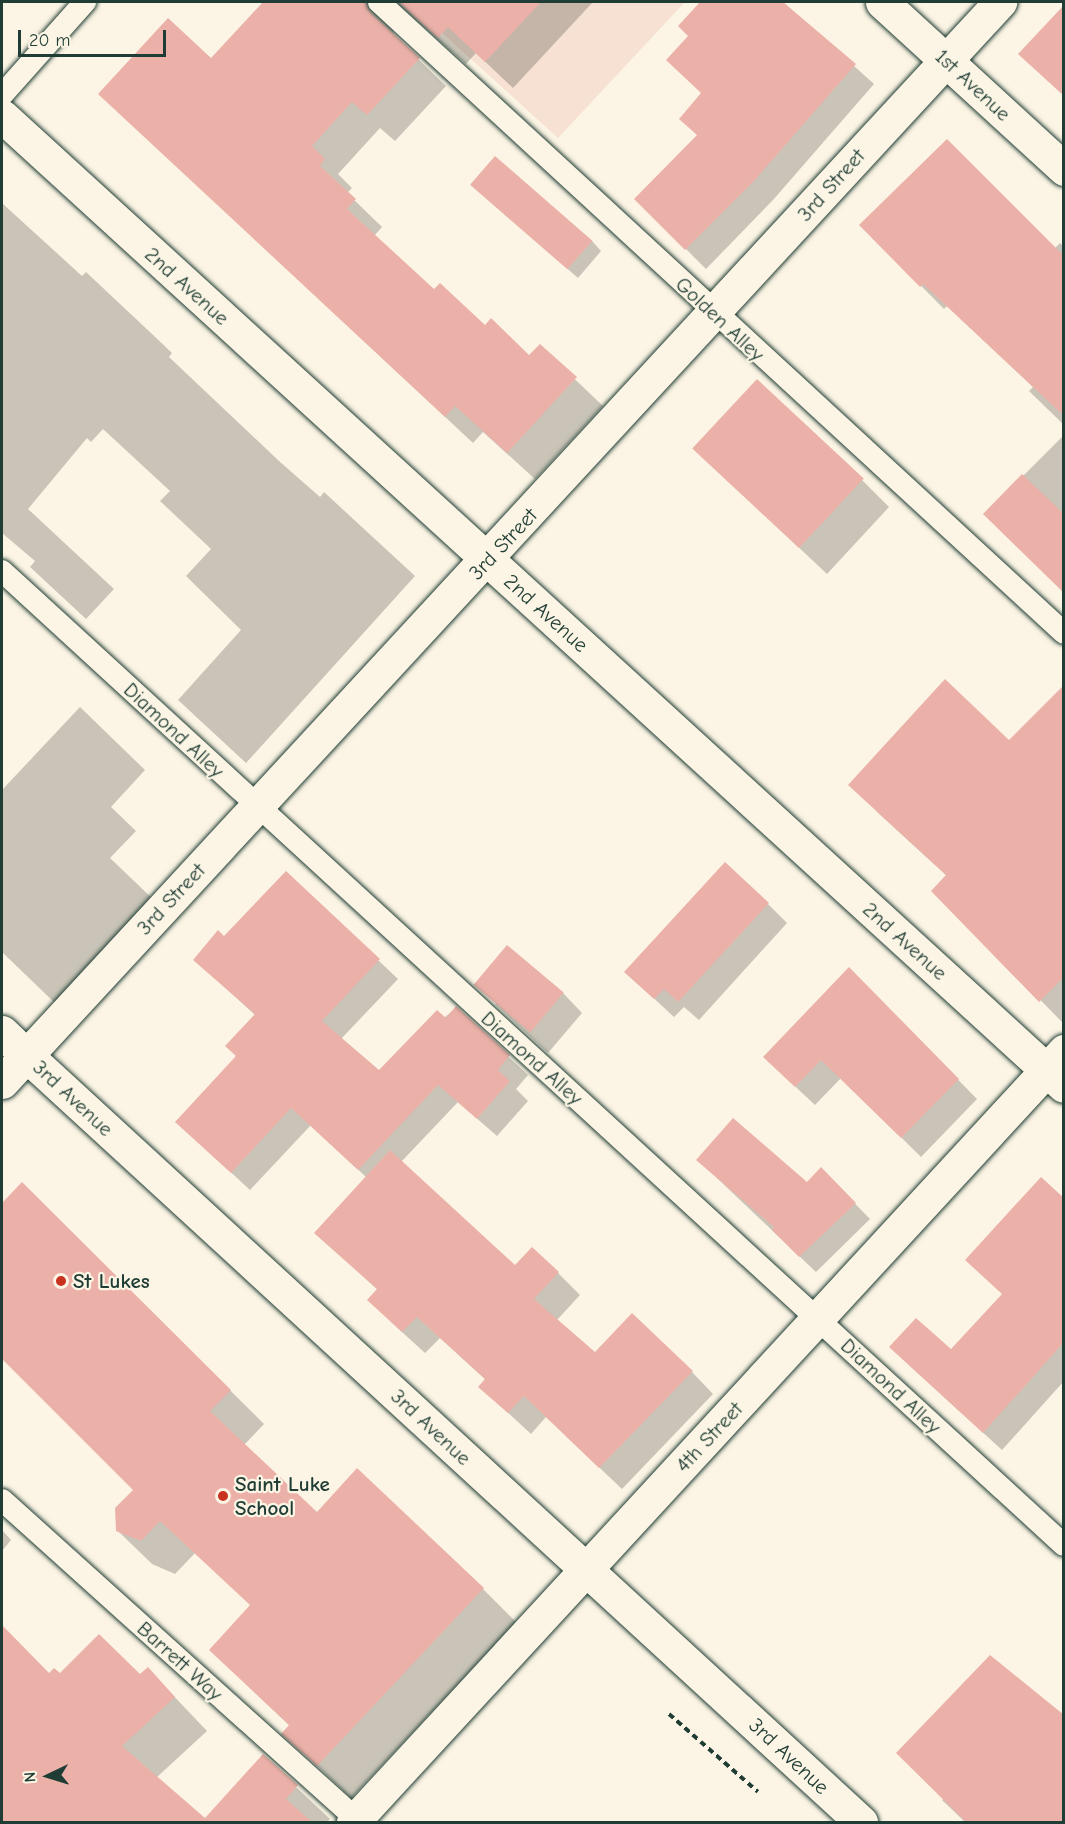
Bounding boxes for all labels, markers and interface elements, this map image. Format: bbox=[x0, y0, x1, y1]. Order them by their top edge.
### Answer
scale bar bbox=[21, 18, 170, 56]
text: 20 m bbox=[29, 30, 70, 51]
street label: 1st Avenue bbox=[930, 44, 1016, 126]
street label: 3rd Street bbox=[792, 143, 870, 227]
street label: 2nd Avenue bbox=[140, 242, 234, 330]
street label: Golden Alley bbox=[670, 271, 770, 367]
street label: 3rd Street bbox=[463, 503, 543, 585]
street label: 2nd Avenue bbox=[499, 569, 593, 657]
street label: Diamond Alley bbox=[118, 677, 230, 783]
street label: 3rd Street bbox=[131, 858, 211, 940]
street label: 2nd Avenue bbox=[858, 897, 952, 985]
street label: Diamond Alley bbox=[476, 1006, 588, 1110]
street label: 3rd Avenue bbox=[28, 1055, 118, 1141]
place label: St Lukes bbox=[73, 1268, 150, 1294]
marker: St Lukes bbox=[54, 1274, 68, 1288]
street label: Diamond Alley bbox=[835, 1333, 947, 1439]
street label: 3rd Avenue bbox=[386, 1384, 476, 1470]
street label: 4th Street bbox=[670, 1397, 748, 1477]
place label: Saint Luke School bbox=[235, 1471, 330, 1521]
marker: Saint Luke School bbox=[216, 1489, 230, 1503]
street label: Barrett Way bbox=[132, 1616, 228, 1706]
street label: 3rd Avenue bbox=[744, 1713, 834, 1799]
north arrow bbox=[18, 1746, 78, 1806]
text: N bbox=[21, 1771, 39, 1783]

